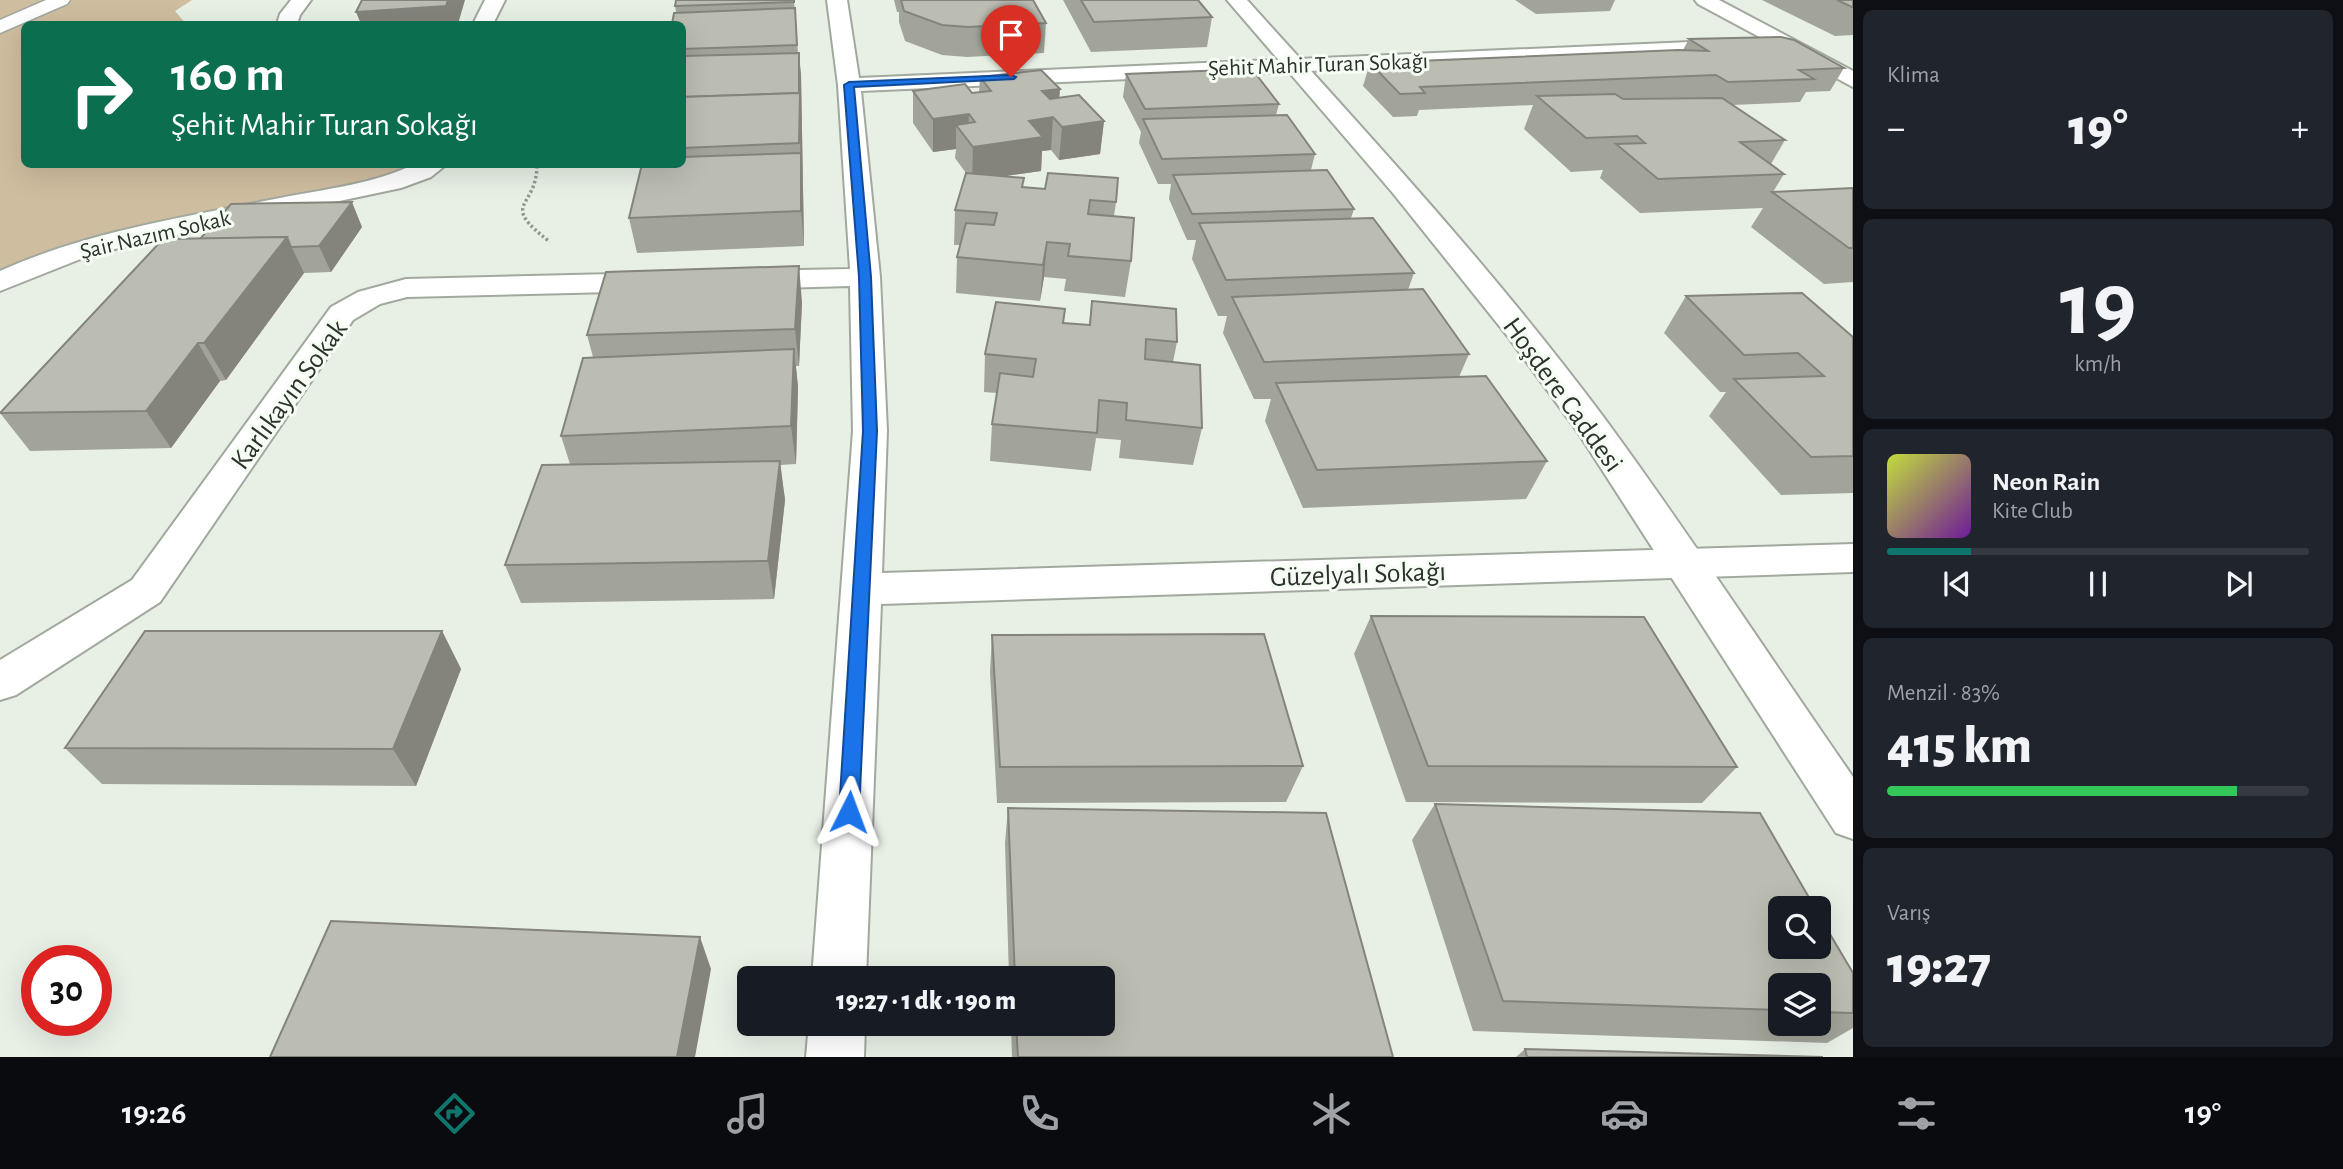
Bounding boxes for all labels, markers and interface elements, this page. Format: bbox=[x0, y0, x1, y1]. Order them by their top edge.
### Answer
pin bbox=[981, 5, 1041, 77]
icon: arrive bbox=[992, 16, 1030, 54]
icon: right bbox=[56, 49, 147, 140]
street label: Şehit Mahir Turan Sokağı bbox=[1208, 50, 1429, 81]
text: 160 m bbox=[171, 51, 285, 100]
text: Klima bbox=[1887, 64, 1940, 87]
text: 19° bbox=[2068, 102, 2128, 154]
text: Şehit Mahir Turan Sokağı bbox=[171, 109, 478, 141]
text: − bbox=[1887, 110, 1905, 148]
text: + bbox=[2291, 110, 2309, 148]
street label: Şair Nazım Sokak bbox=[78, 207, 233, 264]
text: 19 bbox=[2060, 260, 2136, 351]
street label: Hoşdere Caddesi bbox=[1497, 313, 1628, 478]
street label: Karlıkayın Sokak bbox=[226, 315, 353, 475]
text: km/h bbox=[2074, 353, 2122, 376]
text: Neon Rain bbox=[1992, 469, 2100, 495]
text: Kite Club bbox=[1992, 500, 2073, 523]
street label: Güzelyalı Sokağı bbox=[1270, 558, 1447, 592]
icon: previous bbox=[1938, 565, 1976, 603]
icon: pause bbox=[2079, 565, 2117, 603]
icon: next bbox=[2220, 565, 2258, 603]
text: Menzil · 83% bbox=[1887, 682, 2000, 705]
text: 415 km bbox=[1887, 720, 2032, 772]
position arrow bbox=[812, 775, 886, 849]
map controls bbox=[1768, 896, 1831, 1036]
button: search bbox=[1768, 896, 1831, 959]
text: Varış bbox=[1887, 902, 1931, 925]
text: 19:27 bbox=[1887, 940, 1991, 992]
speed limit sign: 30 bbox=[21, 945, 112, 1036]
button: layers bbox=[1768, 973, 1831, 1036]
text: 19:27 · 1 dk · 190 m bbox=[836, 988, 1016, 1014]
icon: directions bbox=[430, 1089, 479, 1138]
icon: music bbox=[723, 1089, 772, 1138]
icon: phone bbox=[1015, 1089, 1064, 1138]
icon: climate bbox=[1307, 1089, 1356, 1138]
icon: car bbox=[1600, 1089, 1649, 1138]
icon: filters bbox=[1892, 1089, 1941, 1138]
text: 19:26 bbox=[122, 1097, 187, 1129]
text: 19° bbox=[2185, 1097, 2221, 1129]

